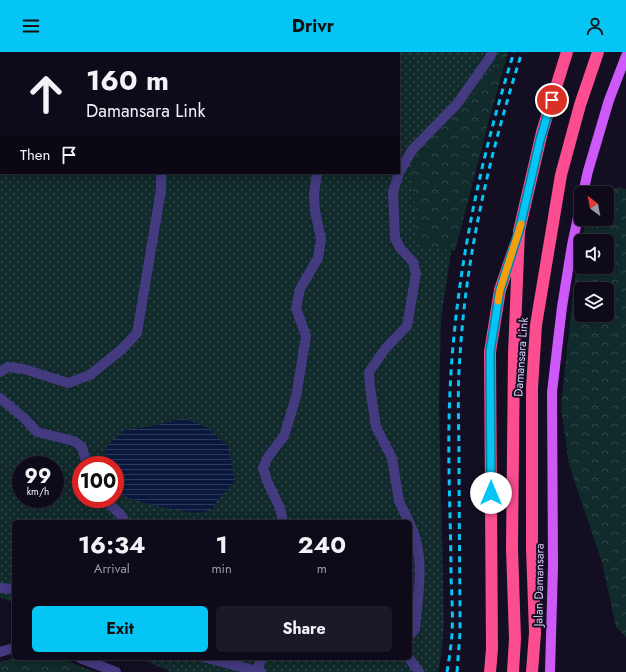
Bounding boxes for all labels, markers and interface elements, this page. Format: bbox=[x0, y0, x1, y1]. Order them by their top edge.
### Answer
text: Drivr bbox=[292, 13, 334, 39]
icon: menu bbox=[20, 15, 42, 37]
icon: person bbox=[584, 15, 606, 37]
text: 160 m bbox=[86, 60, 169, 101]
icon: ahead bbox=[20, 68, 72, 120]
pin bbox=[535, 83, 569, 117]
icon: arrive bbox=[541, 89, 563, 111]
text: Damansara Link bbox=[86, 98, 205, 124]
text: Then bbox=[20, 144, 50, 166]
icon: arrive bbox=[58, 144, 80, 166]
north arrow bbox=[574, 186, 614, 226]
map controls bbox=[574, 186, 614, 322]
button: sound bbox=[574, 234, 614, 274]
button: layers bbox=[574, 282, 614, 322]
street label: Damansara Link bbox=[509, 316, 533, 397]
speed limit sign: 100 bbox=[72, 456, 124, 508]
text: 99 bbox=[25, 462, 51, 491]
position arrow bbox=[470, 472, 512, 514]
text: km/h bbox=[27, 484, 49, 499]
text: 16:34 bbox=[78, 527, 146, 562]
text: 1 bbox=[216, 527, 228, 562]
text: 240 bbox=[298, 527, 346, 562]
street label: Jalan Damansara bbox=[529, 543, 549, 629]
text: Arrival bbox=[94, 559, 130, 578]
text: min bbox=[211, 559, 232, 578]
text: m bbox=[317, 559, 327, 578]
button: Exit bbox=[32, 606, 208, 652]
button: Share bbox=[216, 606, 392, 652]

